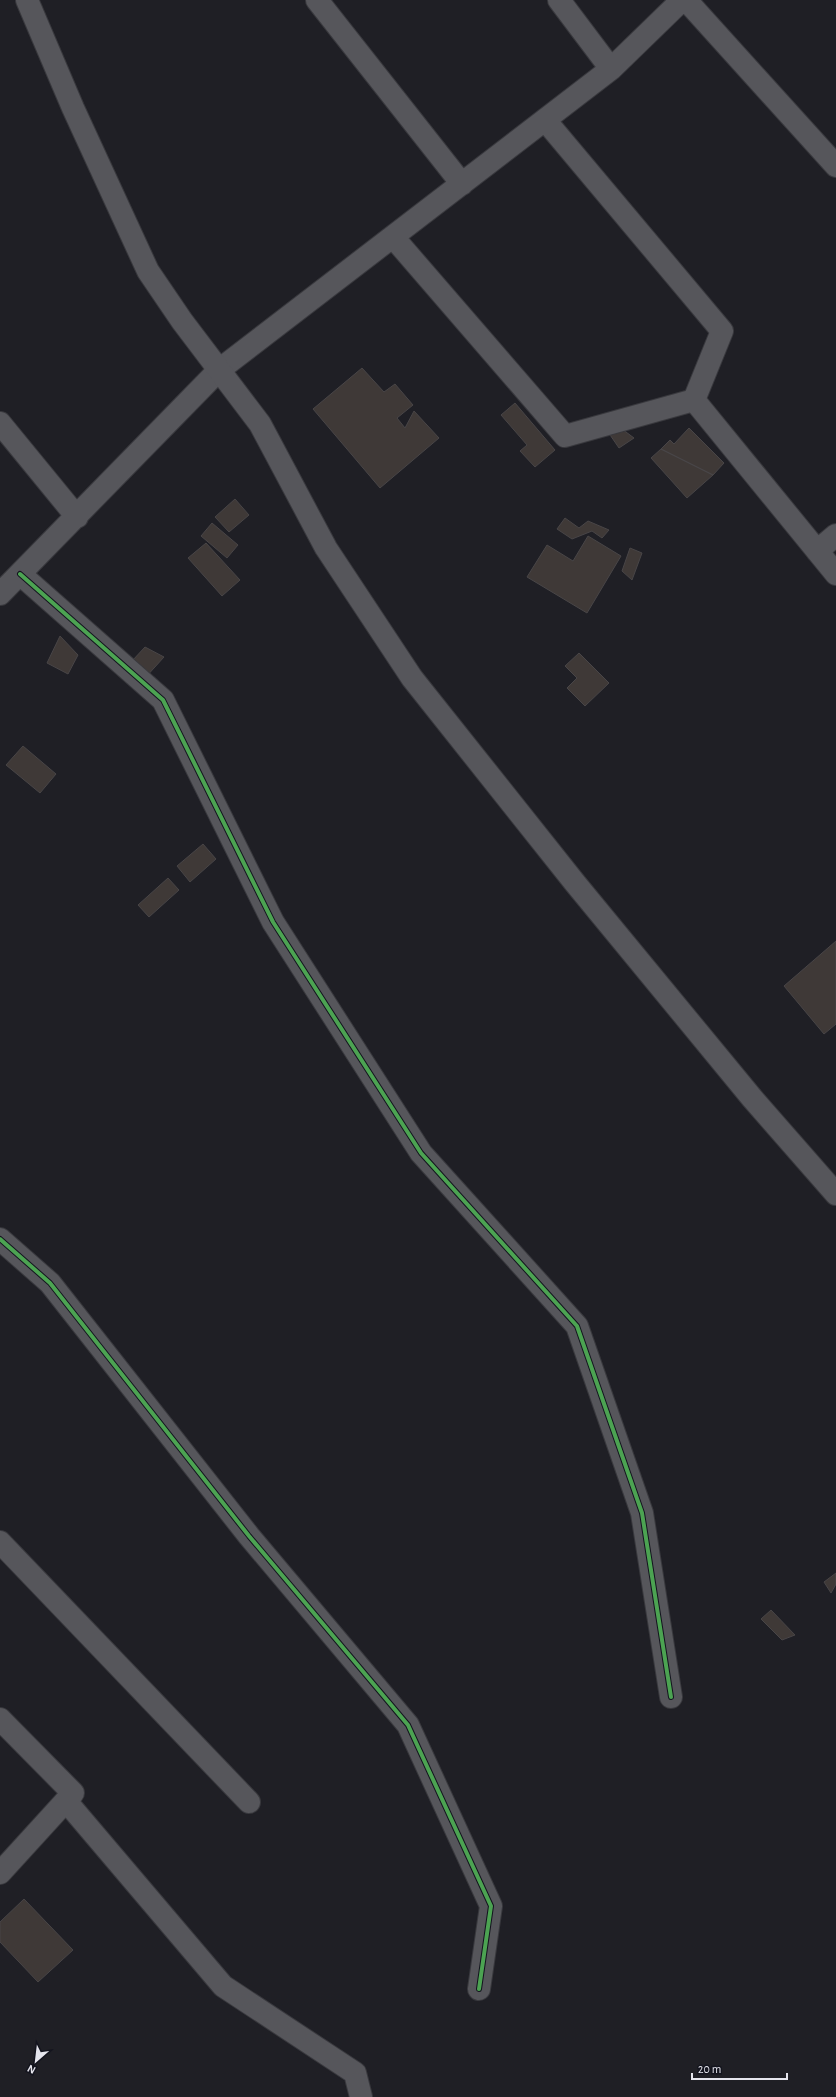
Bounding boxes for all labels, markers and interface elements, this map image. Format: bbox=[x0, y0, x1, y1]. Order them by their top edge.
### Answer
north arrow bbox=[16, 2041, 56, 2081]
scale bar bbox=[692, 2055, 787, 2081]
text: N bbox=[26, 2063, 38, 2076]
text: 20 m bbox=[698, 2063, 721, 2075]

